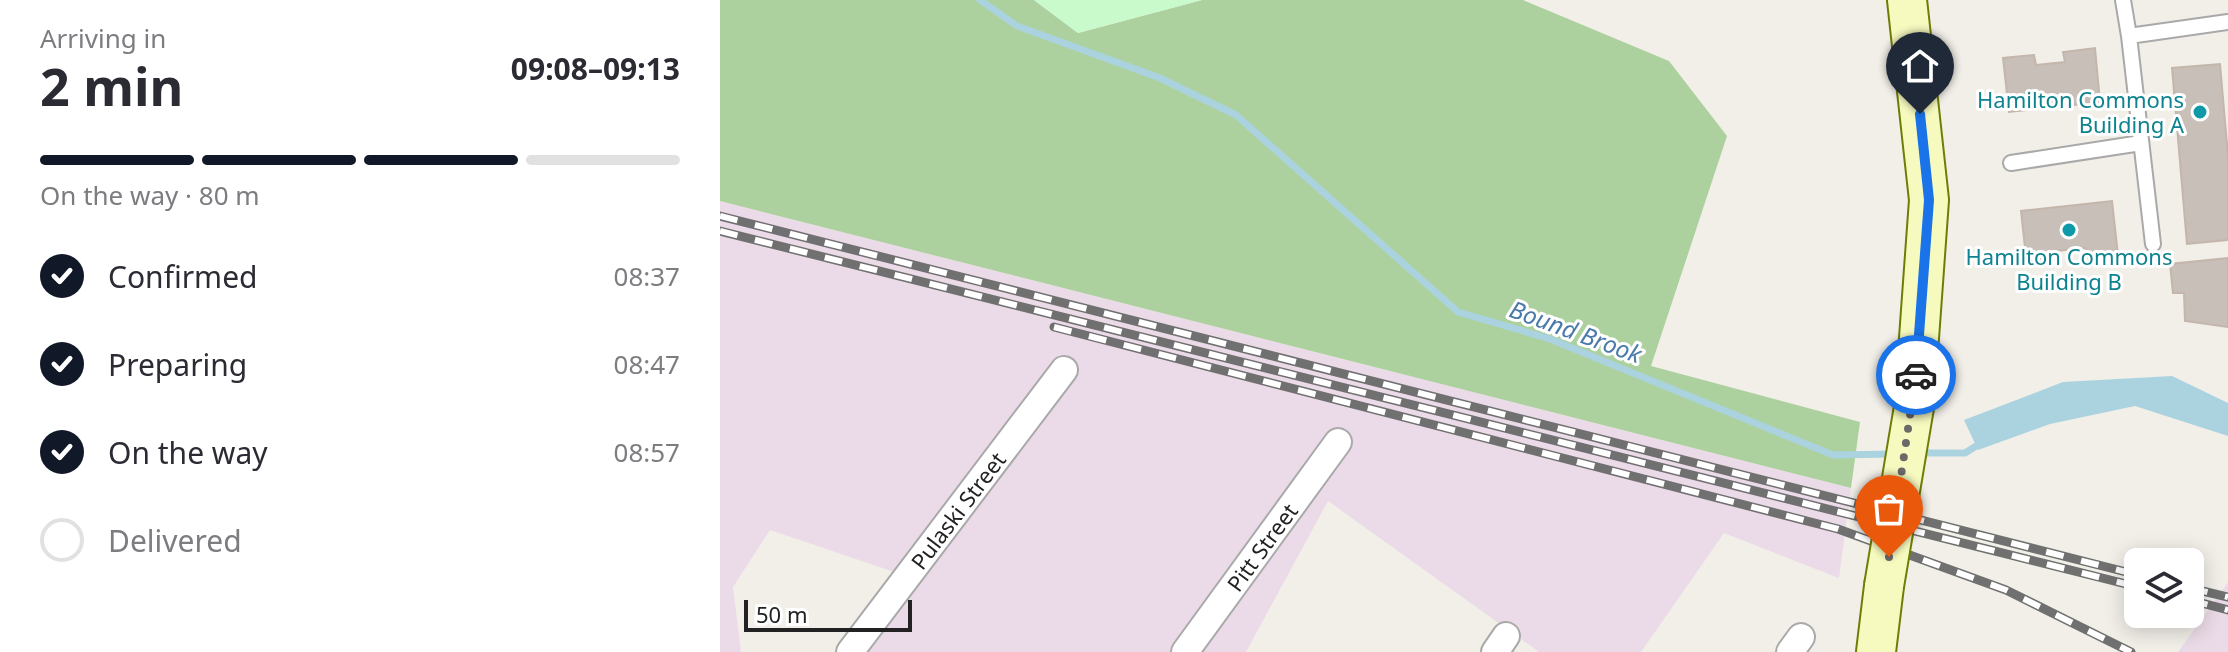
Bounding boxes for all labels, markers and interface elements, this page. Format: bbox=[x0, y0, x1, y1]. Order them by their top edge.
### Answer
text: Arriving in bbox=[40, 20, 166, 56]
pin bbox=[1886, 32, 1954, 114]
icon: home bbox=[1898, 44, 1942, 88]
text: 09:08–09:13 bbox=[511, 48, 680, 89]
text: 2 min bbox=[40, 50, 183, 121]
place label: Hamilton Commons Building A bbox=[1977, 84, 2185, 139]
marker: Hamilton Commons Building A bbox=[2191, 103, 2209, 121]
text: On the way · 80 m bbox=[40, 177, 260, 213]
marker: Hamilton Commons Building B bbox=[2060, 221, 2078, 239]
place label: Hamilton Commons Building B bbox=[1966, 241, 2172, 296]
icon: check bbox=[40, 254, 84, 298]
text: Confirmed bbox=[108, 256, 258, 297]
text: 08:37 bbox=[614, 258, 680, 294]
water label: Bound Brook bbox=[1505, 292, 1648, 371]
courier bbox=[1876, 335, 1956, 415]
icon: check bbox=[40, 342, 84, 386]
text: Preparing bbox=[108, 344, 247, 385]
text: 08:47 bbox=[614, 346, 680, 382]
icon: car bbox=[1894, 353, 1938, 397]
icon: check bbox=[40, 430, 84, 474]
text: On the way bbox=[108, 432, 268, 473]
text: 08:57 bbox=[614, 434, 680, 470]
street label: Pulaski Street bbox=[903, 445, 1012, 575]
pin bbox=[1855, 475, 1923, 557]
icon: bag bbox=[1867, 487, 1911, 531]
street label: Pitt Street bbox=[1219, 497, 1304, 597]
text: Delivered bbox=[108, 520, 242, 561]
map controls bbox=[2124, 548, 2204, 628]
button: layers bbox=[2124, 548, 2204, 628]
scale bar bbox=[744, 596, 912, 632]
text: 50 m bbox=[756, 599, 807, 629]

